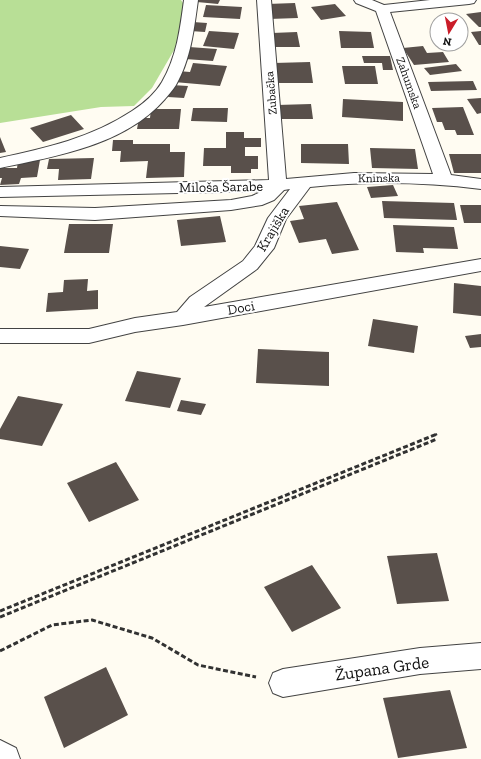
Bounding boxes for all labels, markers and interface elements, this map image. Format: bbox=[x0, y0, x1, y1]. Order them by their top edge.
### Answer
north arrow bbox=[429, 12, 469, 52]
text: N bbox=[441, 34, 453, 48]
street label: Zahumska bbox=[393, 55, 425, 111]
street label: Zubačka bbox=[262, 71, 280, 115]
street label: Kninska bbox=[358, 171, 400, 185]
street label: Miloša Šarabe bbox=[179, 178, 264, 196]
street label: Krajiška bbox=[253, 203, 293, 254]
street label: Doci bbox=[226, 297, 256, 319]
street label: Župana Grde bbox=[334, 652, 430, 684]

